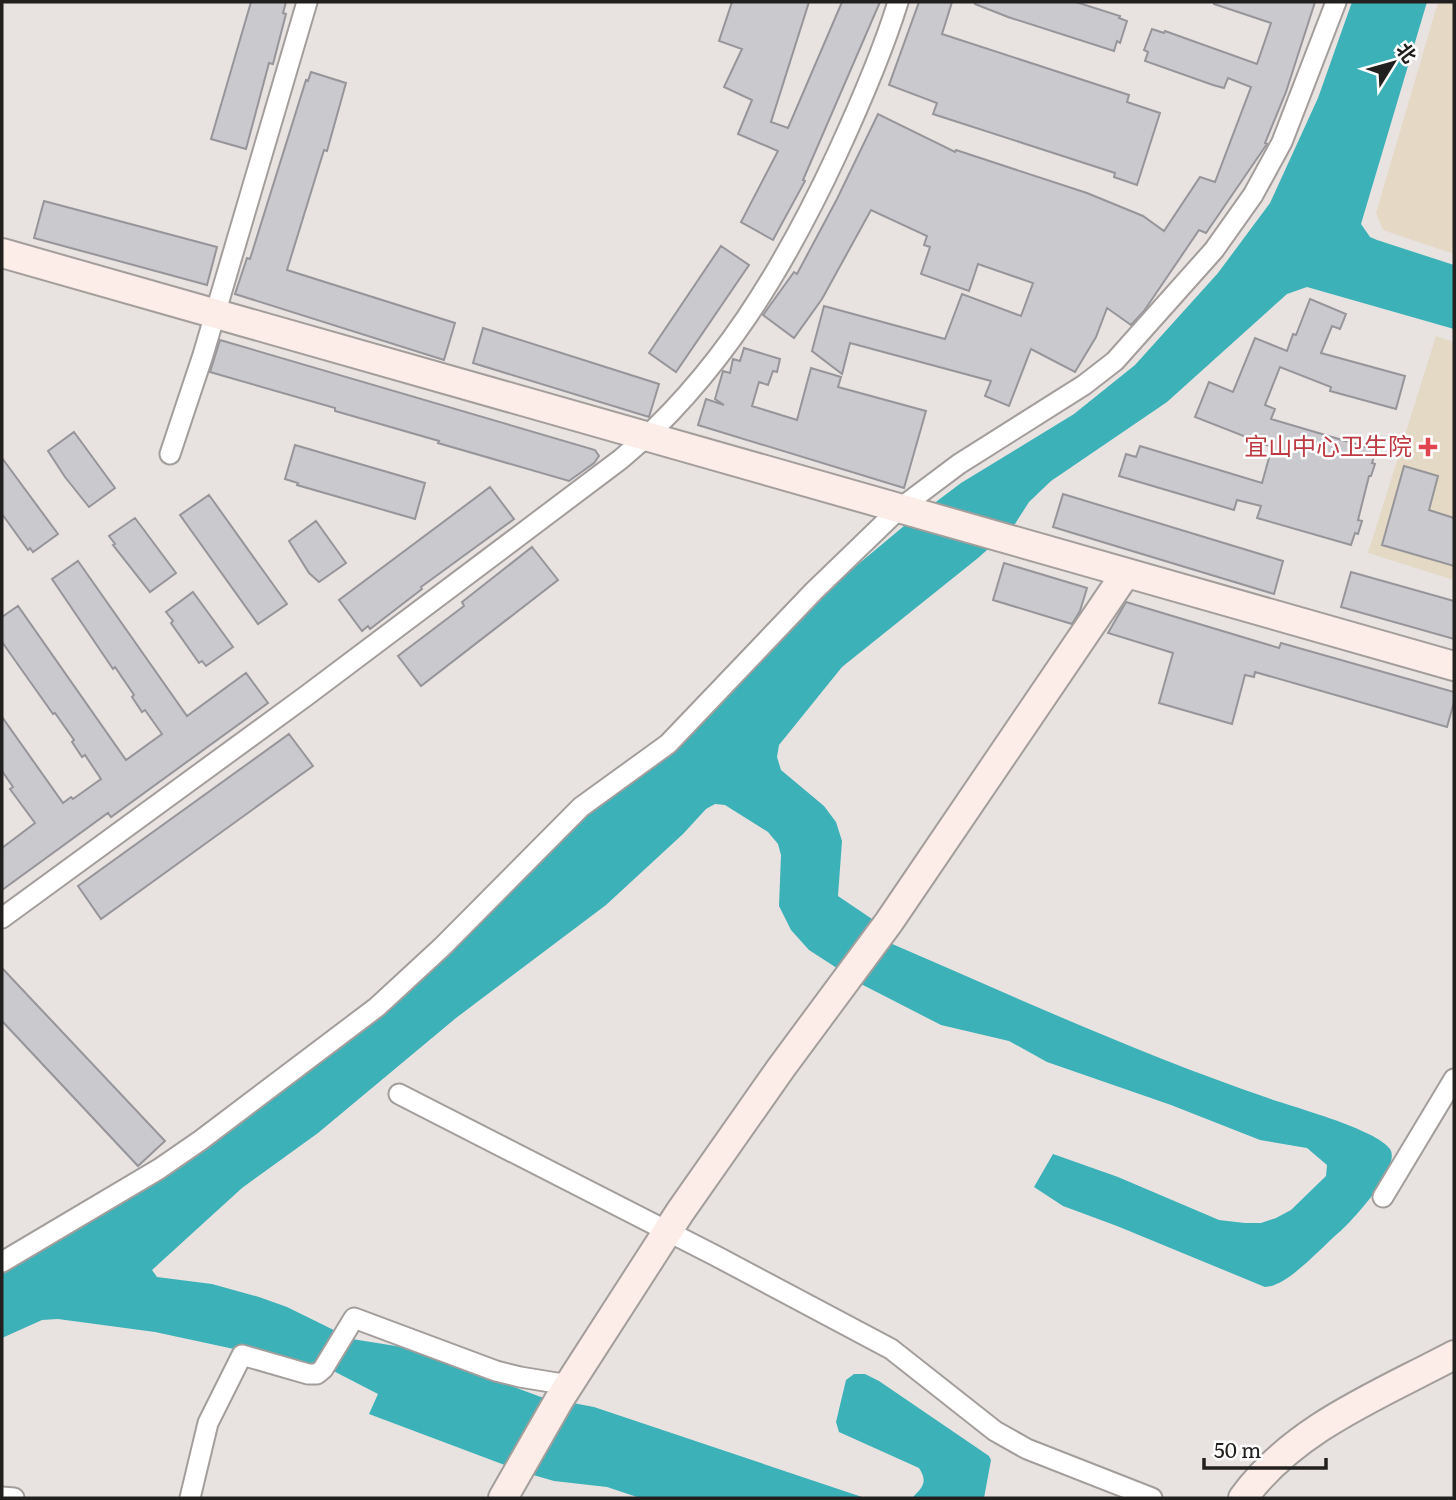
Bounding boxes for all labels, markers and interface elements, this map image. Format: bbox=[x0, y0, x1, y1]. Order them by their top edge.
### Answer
north arrow bbox=[1358, 28, 1428, 98]
text: 北 bbox=[1390, 36, 1424, 68]
place label: 宜山中心卫生院 bbox=[1244, 427, 1412, 462]
marker: 宜山中心卫生院 bbox=[1418, 437, 1438, 457]
scale bar bbox=[1204, 1426, 1326, 1470]
text: 50 m bbox=[1214, 1433, 1261, 1464]

